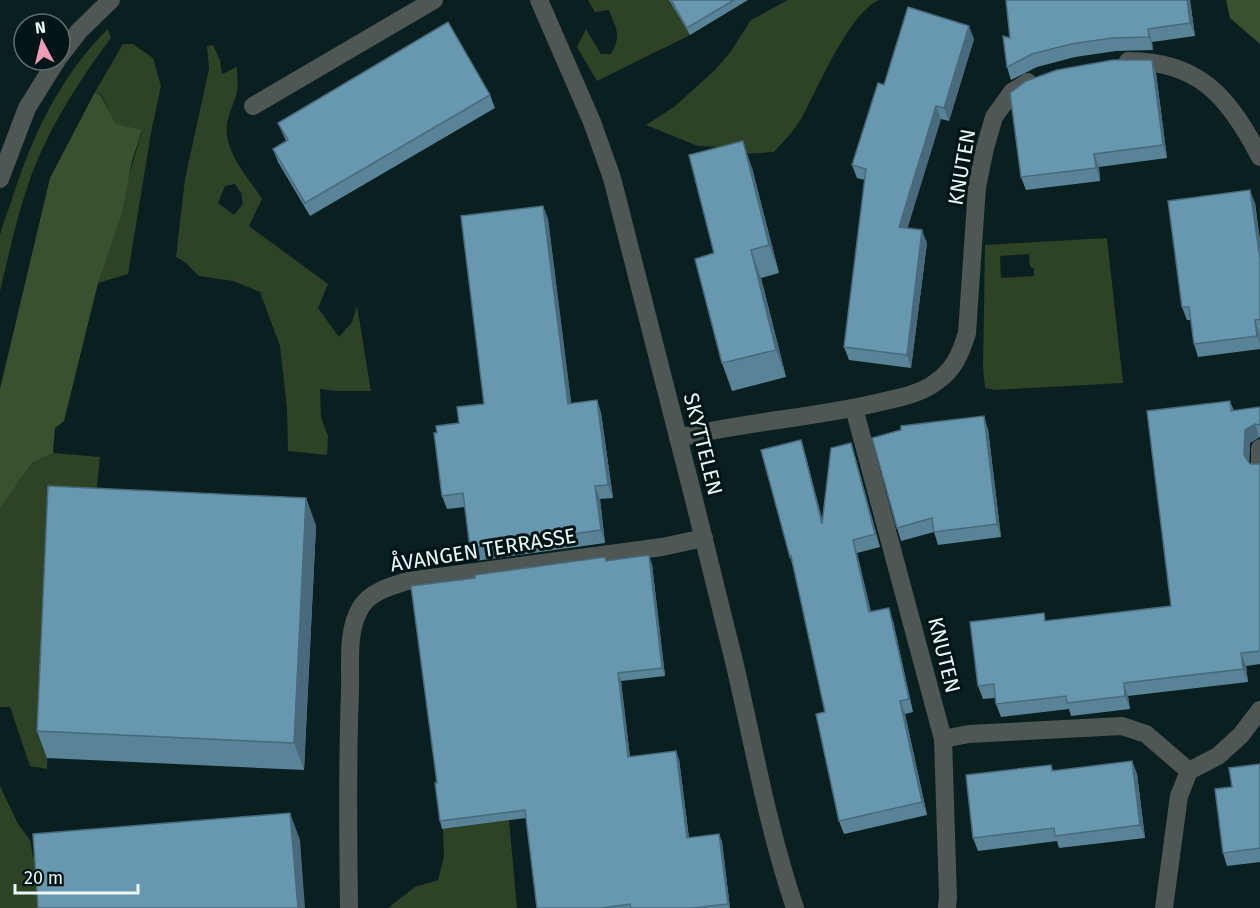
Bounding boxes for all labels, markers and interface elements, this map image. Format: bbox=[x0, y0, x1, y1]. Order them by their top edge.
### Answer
north arrow bbox=[12, 12, 72, 72]
text: N bbox=[34, 18, 47, 38]
street label: KNUTEN bbox=[943, 127, 981, 207]
street label: SKYTTELEN bbox=[678, 390, 728, 498]
street label: ÅVANGEN TERRASSE bbox=[388, 523, 578, 577]
street label: KNUTEN bbox=[922, 614, 966, 696]
scale bar bbox=[15, 857, 138, 895]
text: 20 m bbox=[24, 867, 63, 889]

